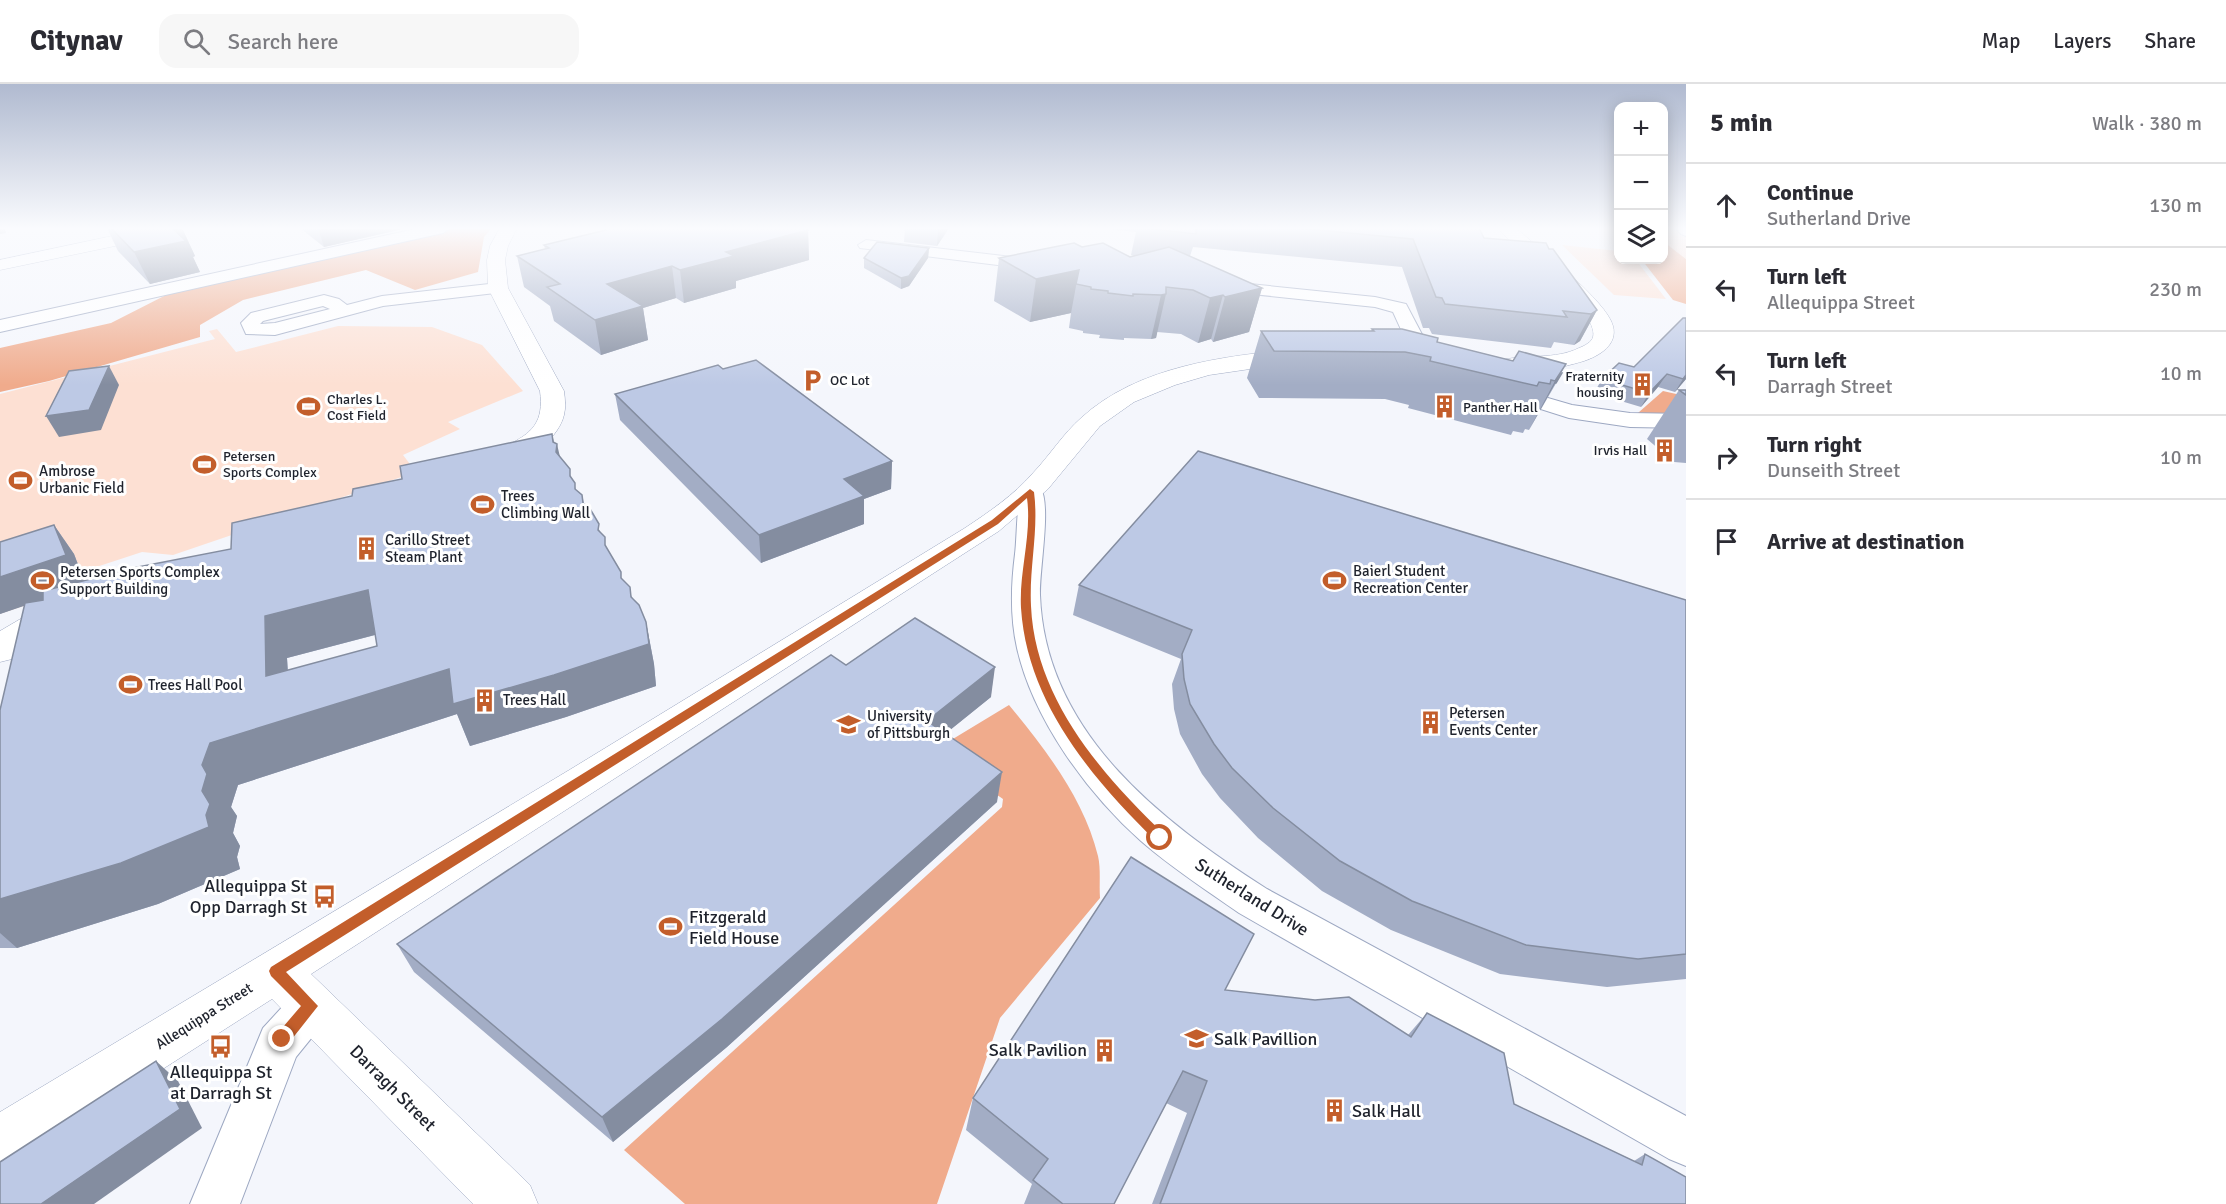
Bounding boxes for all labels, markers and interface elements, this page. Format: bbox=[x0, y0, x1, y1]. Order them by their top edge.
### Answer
search box bbox=[159, 14, 579, 68]
text: Citynav bbox=[30, 24, 123, 58]
icon: search bbox=[180, 25, 213, 58]
text: Search here bbox=[228, 28, 339, 55]
text: Map bbox=[1982, 28, 2020, 54]
text: Layers bbox=[2053, 28, 2111, 54]
text: Share bbox=[2144, 28, 2196, 54]
map controls bbox=[1614, 102, 1668, 264]
button: + bbox=[1614, 102, 1668, 156]
text: 5 min bbox=[1710, 107, 1773, 139]
text: Walk · 380 m bbox=[2092, 111, 2202, 136]
button: − bbox=[1614, 156, 1668, 210]
text: Continue bbox=[1767, 179, 1854, 206]
icon: ahead bbox=[1710, 189, 1743, 222]
text: 130 m bbox=[2149, 193, 2202, 218]
text: Sutherland Drive bbox=[1767, 206, 1911, 231]
button: layers bbox=[1614, 210, 1668, 264]
text: Turn left bbox=[1767, 263, 1847, 290]
icon: left bbox=[1710, 273, 1743, 306]
text: 230 m bbox=[2149, 277, 2202, 302]
text: Allequippa Street bbox=[1767, 290, 1915, 315]
text: Turn left bbox=[1767, 347, 1847, 374]
icon: left bbox=[1710, 357, 1743, 390]
text: 10 m bbox=[2160, 361, 2202, 386]
parking icon: OC Lot bbox=[799, 367, 825, 393]
place label: Fraternity housing bbox=[1565, 368, 1624, 401]
building icon: Fraternity housing bbox=[1629, 371, 1655, 397]
place label: OC Lot bbox=[830, 372, 870, 389]
text: Darragh Street bbox=[1767, 374, 1893, 399]
place label: Charles L. Cost Field bbox=[327, 391, 386, 424]
sports icon: Charles L. Cost Field bbox=[296, 394, 322, 420]
building icon: Panther Hall bbox=[1432, 394, 1458, 420]
place label: Panther Hall bbox=[1463, 399, 1538, 416]
text: Turn right bbox=[1767, 431, 1862, 458]
building icon: Irvis Hall bbox=[1652, 437, 1678, 463]
icon: right bbox=[1710, 441, 1743, 474]
place label: Irvis Hall bbox=[1594, 442, 1647, 459]
text: 10 m bbox=[2160, 445, 2202, 470]
place label: Petersen Sports Complex bbox=[223, 448, 317, 481]
sports icon: Petersen Sports Complex bbox=[192, 451, 218, 477]
text: Dunseith Street bbox=[1767, 458, 1900, 483]
place label: Ambrose Urbanic Field bbox=[39, 462, 124, 497]
sports icon: Ambrose Urbanic Field bbox=[8, 467, 34, 493]
place label: Trees Climbing Wall bbox=[501, 487, 590, 522]
sports icon: Trees Climbing Wall bbox=[470, 492, 496, 518]
icon: arrive bbox=[1710, 525, 1743, 558]
text: Arrive at destination bbox=[1767, 528, 1964, 555]
place label: Carillo Street Steam Plant bbox=[385, 531, 470, 566]
building icon: Carillo Street Steam Plant bbox=[354, 536, 380, 562]
place label: Baierl Student Recreation Center bbox=[1353, 562, 1469, 597]
place label: Petersen Sports Complex Support Building bbox=[60, 563, 220, 598]
sports icon: Baierl Student Recreation Center bbox=[1322, 567, 1348, 593]
sports icon: Petersen Sports Complex Support Building bbox=[29, 568, 55, 594]
sports icon: Trees Hall Pool bbox=[117, 672, 143, 698]
place label: Trees Hall Pool bbox=[148, 676, 243, 694]
building icon: Trees Hall bbox=[472, 687, 498, 713]
place label: Trees Hall bbox=[503, 691, 566, 709]
place label: Petersen Events Center bbox=[1449, 704, 1538, 739]
place label: University of Pittsburgh bbox=[867, 707, 950, 742]
building icon: Petersen Events Center bbox=[1418, 709, 1444, 735]
school or university icon: University of Pittsburgh bbox=[836, 712, 862, 738]
route start bbox=[1146, 824, 1172, 850]
street label: Sutherland Drive bbox=[1191, 853, 1313, 941]
place label: Allequippa St Opp Darragh St bbox=[190, 875, 307, 918]
bus stop icon: Allequippa St Opp Darragh St bbox=[312, 883, 338, 909]
place label: Fitzgerald Field House bbox=[689, 906, 779, 949]
sports icon: Fitzgerald Field House bbox=[658, 914, 684, 940]
street label: Allequippa Street bbox=[152, 979, 256, 1053]
route end bbox=[268, 1025, 294, 1051]
school or university icon: Salk Pavillion bbox=[1183, 1026, 1209, 1052]
place label: Salk Pavillion bbox=[1214, 1028, 1317, 1050]
bus stop icon: Allequippa St at Darragh St bbox=[208, 1033, 234, 1059]
building icon: Salk Pavilion bbox=[1092, 1037, 1118, 1063]
place label: Salk Pavilion bbox=[989, 1039, 1087, 1061]
street label: Darragh Street bbox=[345, 1040, 441, 1136]
place label: Allequippa St at Darragh St bbox=[170, 1061, 272, 1104]
building icon: Salk Hall bbox=[1321, 1098, 1347, 1124]
place label: Salk Hall bbox=[1352, 1100, 1421, 1122]

